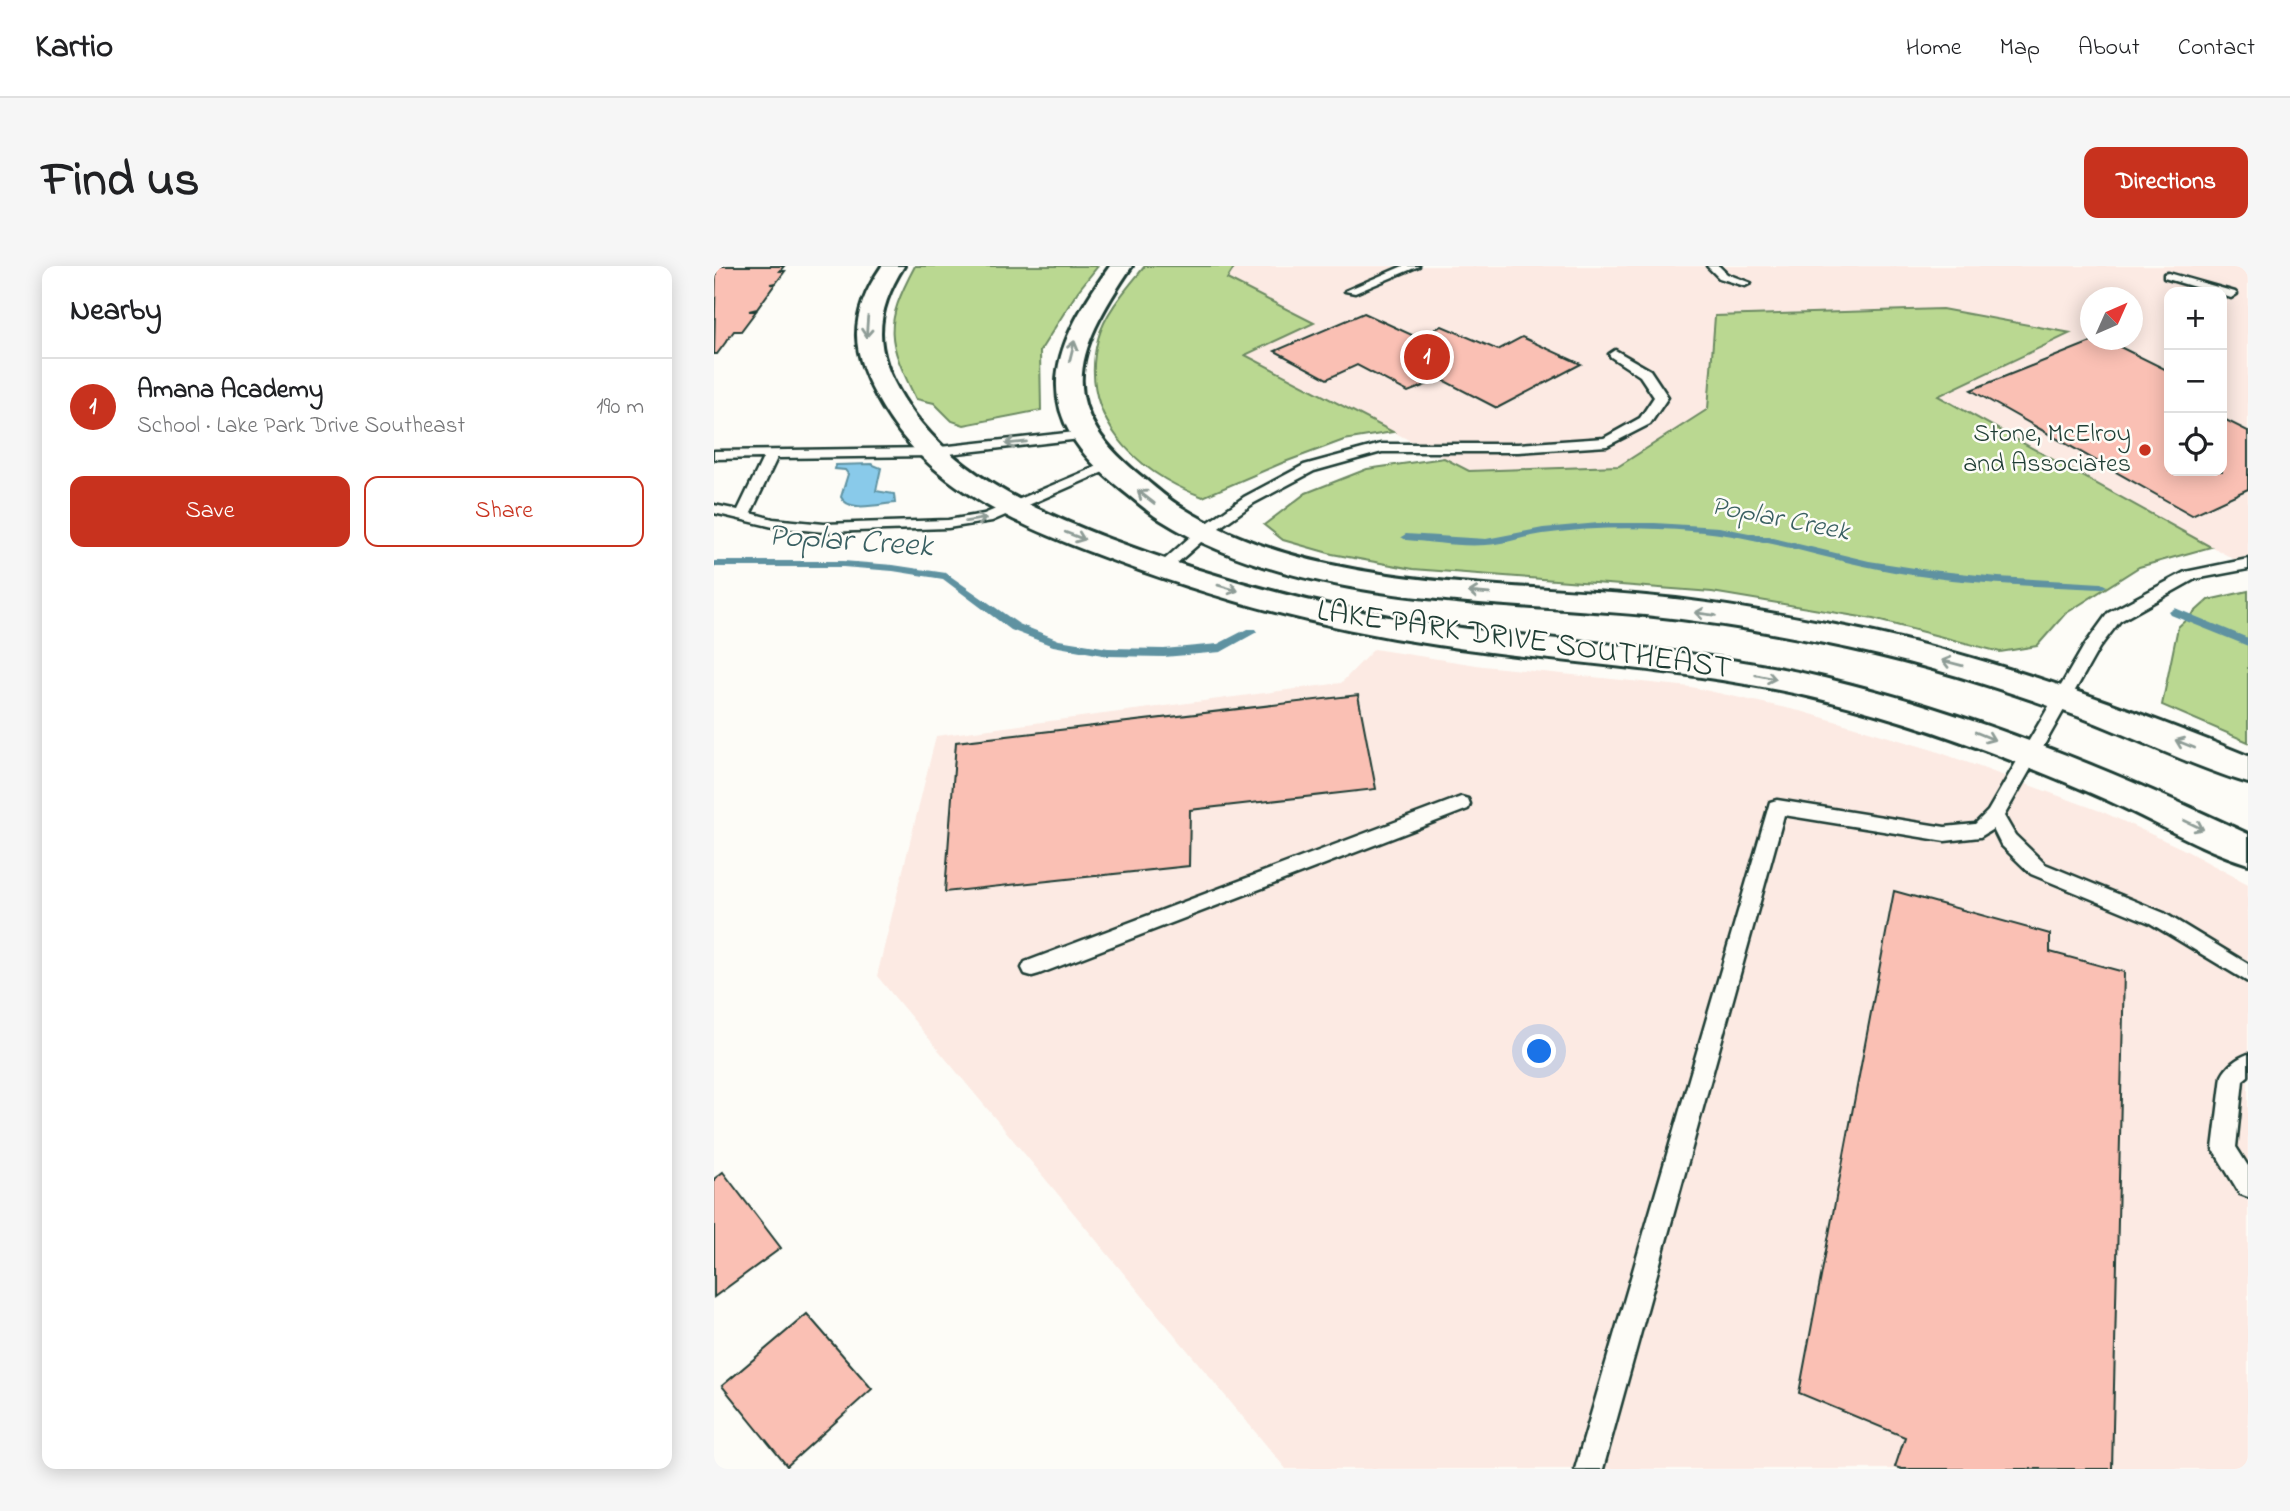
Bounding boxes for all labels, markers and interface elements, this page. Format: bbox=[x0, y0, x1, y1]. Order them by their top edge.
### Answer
text: Kartio bbox=[35, 24, 113, 72]
text: Home bbox=[1906, 31, 1962, 66]
text: Map bbox=[2000, 31, 2040, 66]
text: About bbox=[2078, 31, 2140, 66]
text: Contact bbox=[2178, 31, 2255, 66]
text: Find us bbox=[42, 146, 199, 218]
button: Directions bbox=[2084, 147, 2248, 218]
north arrow bbox=[2080, 287, 2143, 350]
map controls bbox=[2164, 287, 2227, 476]
button: + bbox=[2164, 287, 2227, 350]
text: Nearby bbox=[70, 290, 162, 334]
one-way arrow bbox=[860, 315, 873, 338]
pin: 1 bbox=[1404, 331, 1450, 383]
one-way arrow bbox=[1066, 340, 1079, 363]
button: − bbox=[2164, 350, 2227, 413]
text: Amana Academy bbox=[137, 372, 323, 410]
text: 1 bbox=[89, 391, 97, 424]
text: 190 m bbox=[596, 391, 644, 424]
text: School · Lake Park Drive Southeast bbox=[137, 410, 465, 443]
button: locate bbox=[2164, 413, 2227, 476]
place label: Stone, McElroy and Associates bbox=[1963, 416, 2131, 484]
one-way arrow bbox=[1005, 436, 1028, 449]
marker: Stone, McElroy and Associates bbox=[2137, 442, 2153, 458]
button: Save bbox=[70, 476, 350, 547]
button: Share bbox=[364, 476, 644, 547]
water label: Poplar Creek bbox=[1707, 486, 1855, 554]
one-way arrow bbox=[1137, 490, 1155, 505]
water label: Poplar Creek bbox=[766, 512, 936, 572]
one-way arrow bbox=[964, 513, 987, 526]
one-way arrow bbox=[1063, 531, 1085, 543]
one-way arrow bbox=[1217, 582, 1239, 595]
one-way arrow bbox=[1468, 586, 1491, 599]
street label: LAKE PARK DRIVE SOUTHEAST bbox=[1314, 589, 1734, 693]
one-way arrow bbox=[1695, 607, 1717, 620]
one-way arrow bbox=[1941, 655, 1963, 668]
one-way arrow bbox=[1754, 671, 1777, 684]
one-way arrow bbox=[1974, 731, 1995, 744]
one-way arrow bbox=[2175, 736, 2196, 749]
one-way arrow bbox=[2183, 819, 2205, 832]
your location bbox=[1522, 1034, 1556, 1068]

